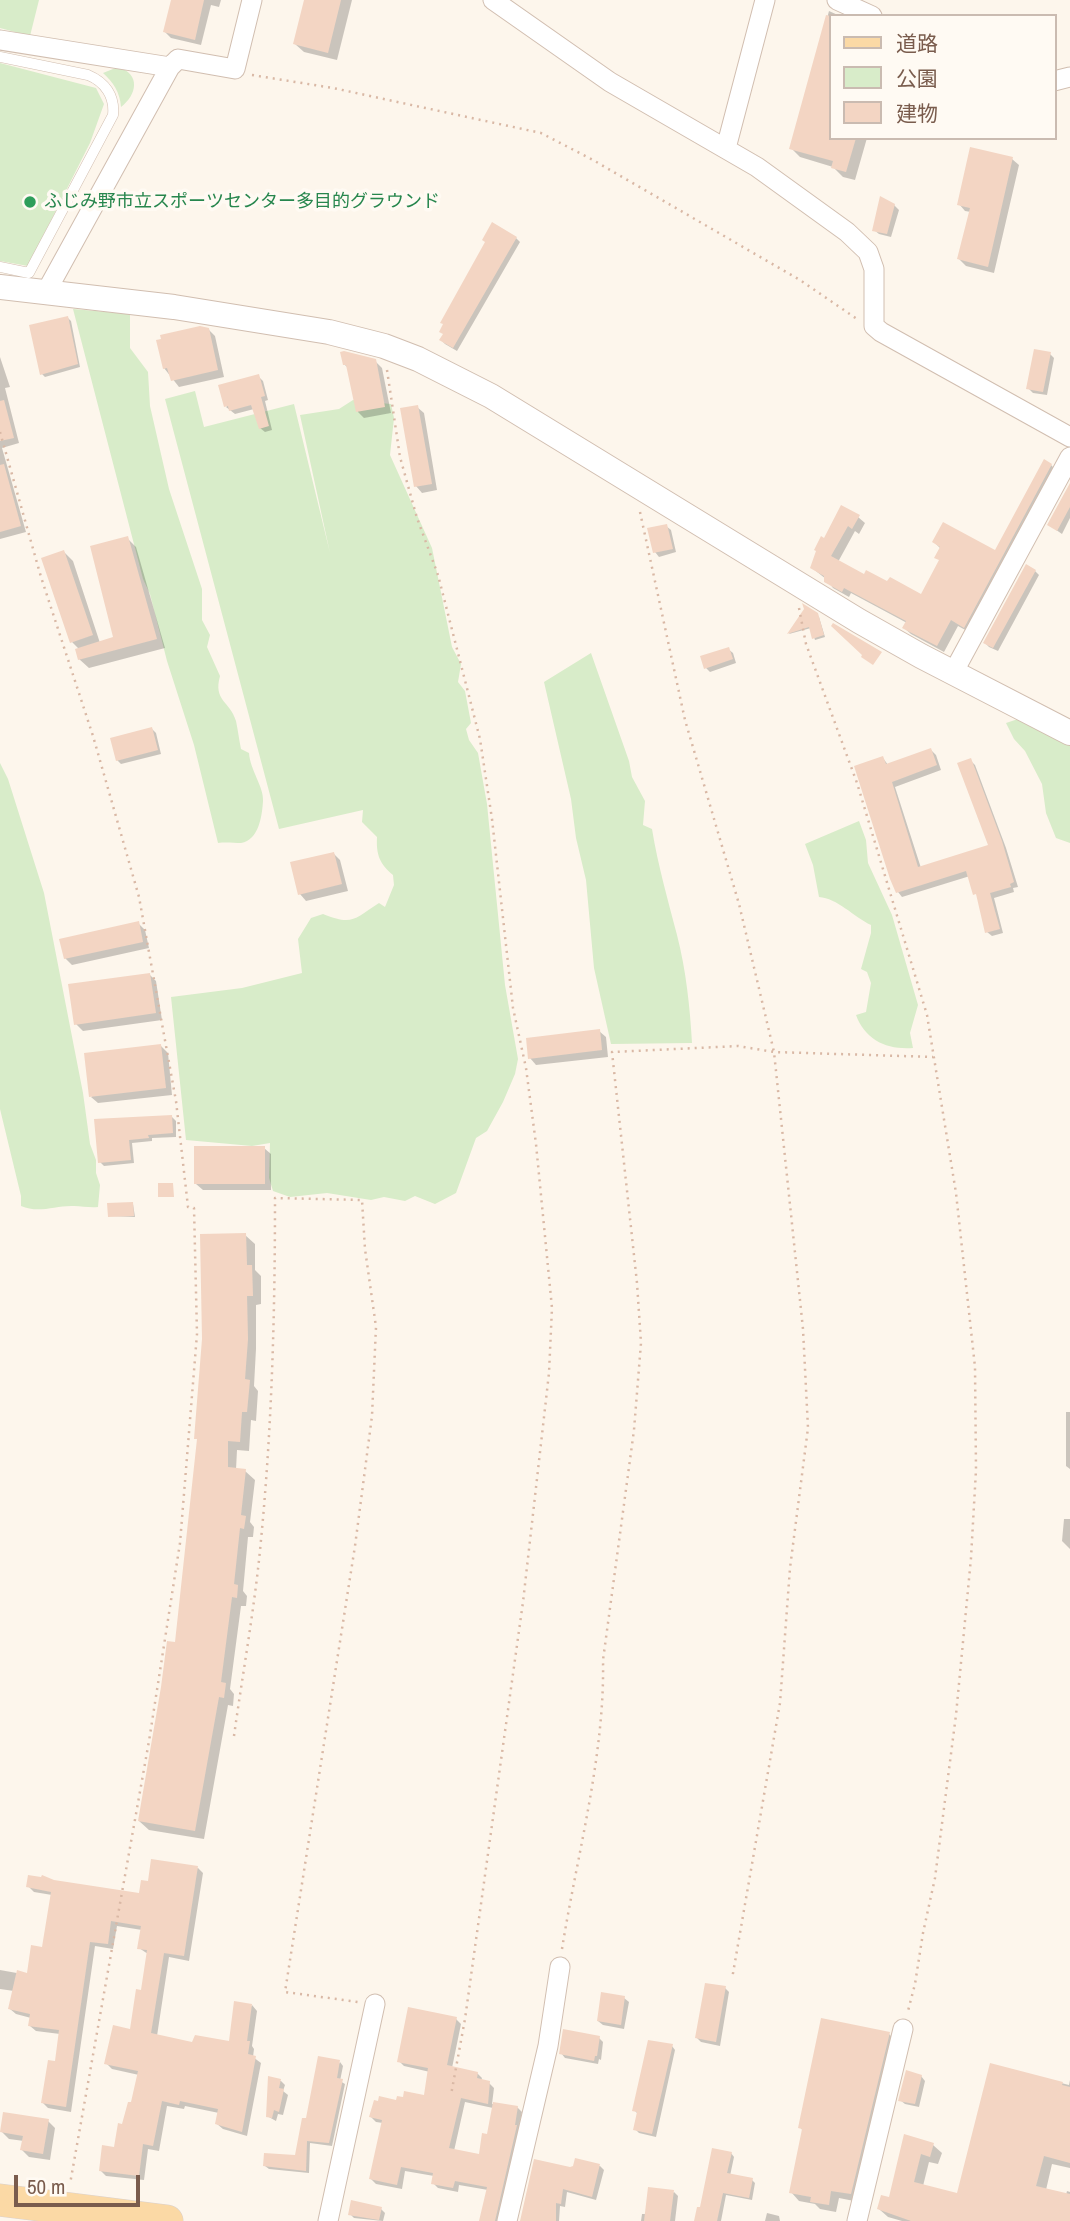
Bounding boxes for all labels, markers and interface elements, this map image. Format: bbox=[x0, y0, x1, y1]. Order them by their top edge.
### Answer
legend bbox=[828, 14, 1056, 140]
text: 道路 bbox=[896, 29, 938, 58]
text: 公園 bbox=[896, 64, 938, 93]
text: 建物 bbox=[896, 99, 938, 128]
place label: ふじみ野市⽴スポーツセンター多⽬的グラウンド bbox=[44, 191, 440, 213]
marker: ふじみ野市⽴スポーツセンター多⽬的グラウンド bbox=[22, 194, 38, 210]
scale bar bbox=[18, 2162, 144, 2206]
text: 50 m bbox=[27, 2172, 65, 2201]

